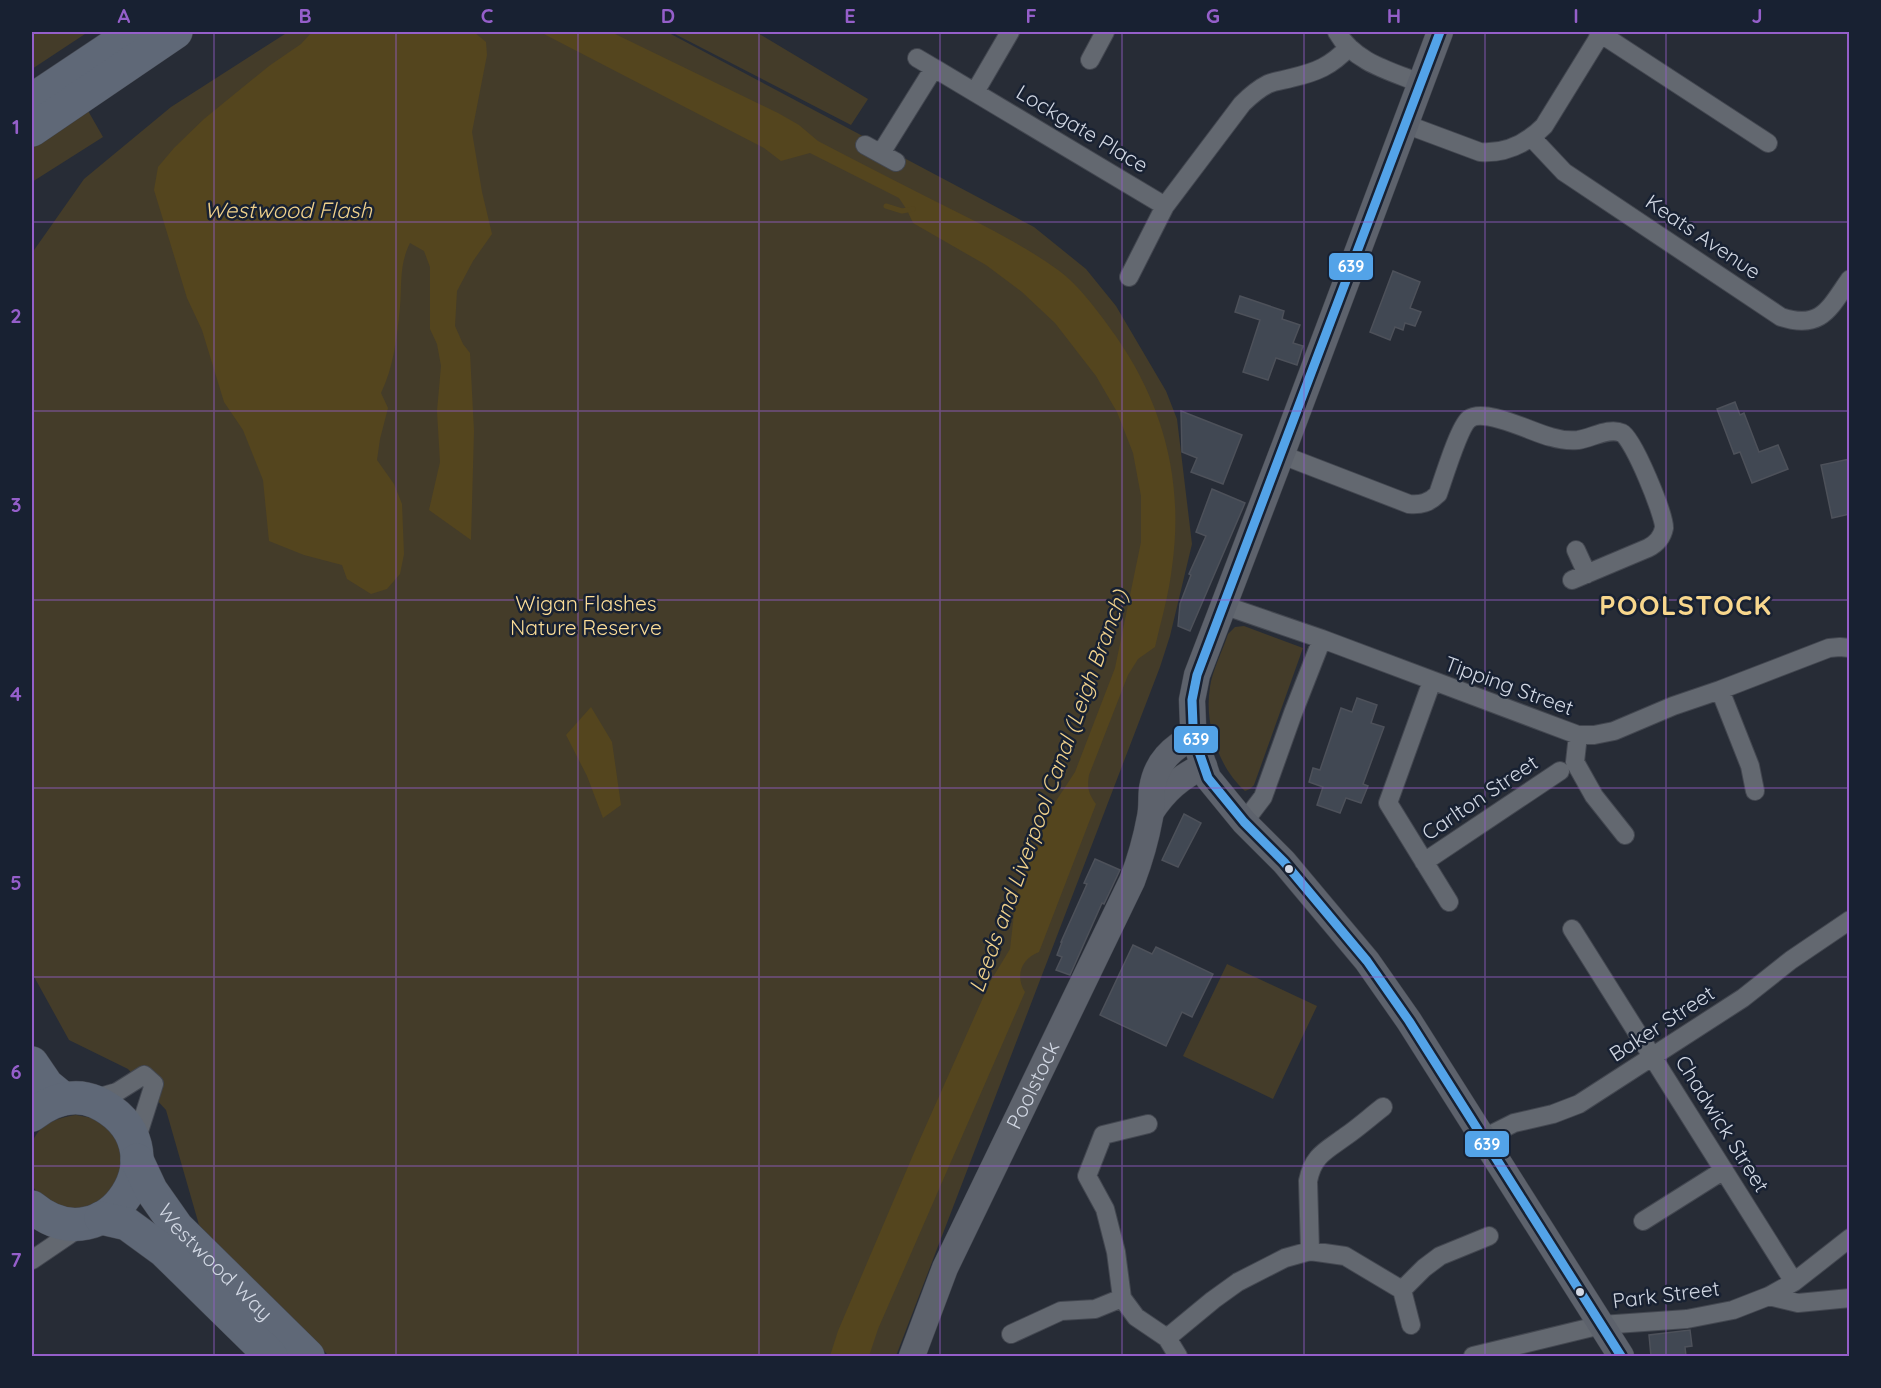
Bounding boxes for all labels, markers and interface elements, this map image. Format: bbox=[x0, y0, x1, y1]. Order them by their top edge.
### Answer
text: A bbox=[118, 3, 131, 28]
text: B bbox=[298, 3, 312, 28]
text: C bbox=[481, 3, 494, 28]
text: D bbox=[661, 3, 675, 28]
text: E bbox=[844, 3, 856, 28]
text: F bbox=[1025, 3, 1037, 28]
text: G bbox=[1206, 3, 1220, 28]
text: H bbox=[1387, 3, 1401, 28]
text: I bbox=[1573, 3, 1579, 28]
text: J bbox=[1751, 3, 1763, 28]
street label: Lockgate Place bbox=[1012, 79, 1153, 178]
text: 1 bbox=[12, 114, 20, 139]
street label: Keats Avenue bbox=[1641, 188, 1766, 284]
water label: Westwood Flash bbox=[204, 196, 373, 224]
line badge: 639 bbox=[1328, 252, 1374, 281]
text: 639 bbox=[1338, 256, 1364, 276]
text: 2 bbox=[10, 303, 22, 328]
text: 3 bbox=[11, 492, 21, 517]
water label: Leeds and Liverpool Canal (Leigh Branch) bbox=[962, 585, 1134, 996]
district label: POOLSTOCK bbox=[1599, 588, 1773, 622]
park label: Wigan Flashes Nature Reserve bbox=[510, 590, 662, 640]
street label: Tipping Street bbox=[1441, 650, 1577, 720]
text: 4 bbox=[10, 681, 22, 706]
line badge: 639 bbox=[1173, 725, 1219, 754]
text: 639 bbox=[1183, 729, 1209, 749]
street label: Carlton Street bbox=[1417, 749, 1542, 845]
unlabelled marker bbox=[1283, 863, 1295, 875]
text: 5 bbox=[10, 870, 22, 895]
street label: Baker Street bbox=[1604, 980, 1719, 1067]
street label: Poolstock bbox=[1000, 1037, 1065, 1133]
street label: Chadwick Street bbox=[1670, 1050, 1775, 1197]
text: 6 bbox=[10, 1059, 22, 1084]
line badge: 639 bbox=[1464, 1130, 1510, 1158]
text: 639 bbox=[1474, 1134, 1500, 1154]
street label: Westwood Way bbox=[153, 1198, 279, 1326]
text: 7 bbox=[11, 1247, 22, 1272]
street label: Park Street bbox=[1611, 1275, 1721, 1313]
unlabelled marker bbox=[1574, 1286, 1586, 1298]

